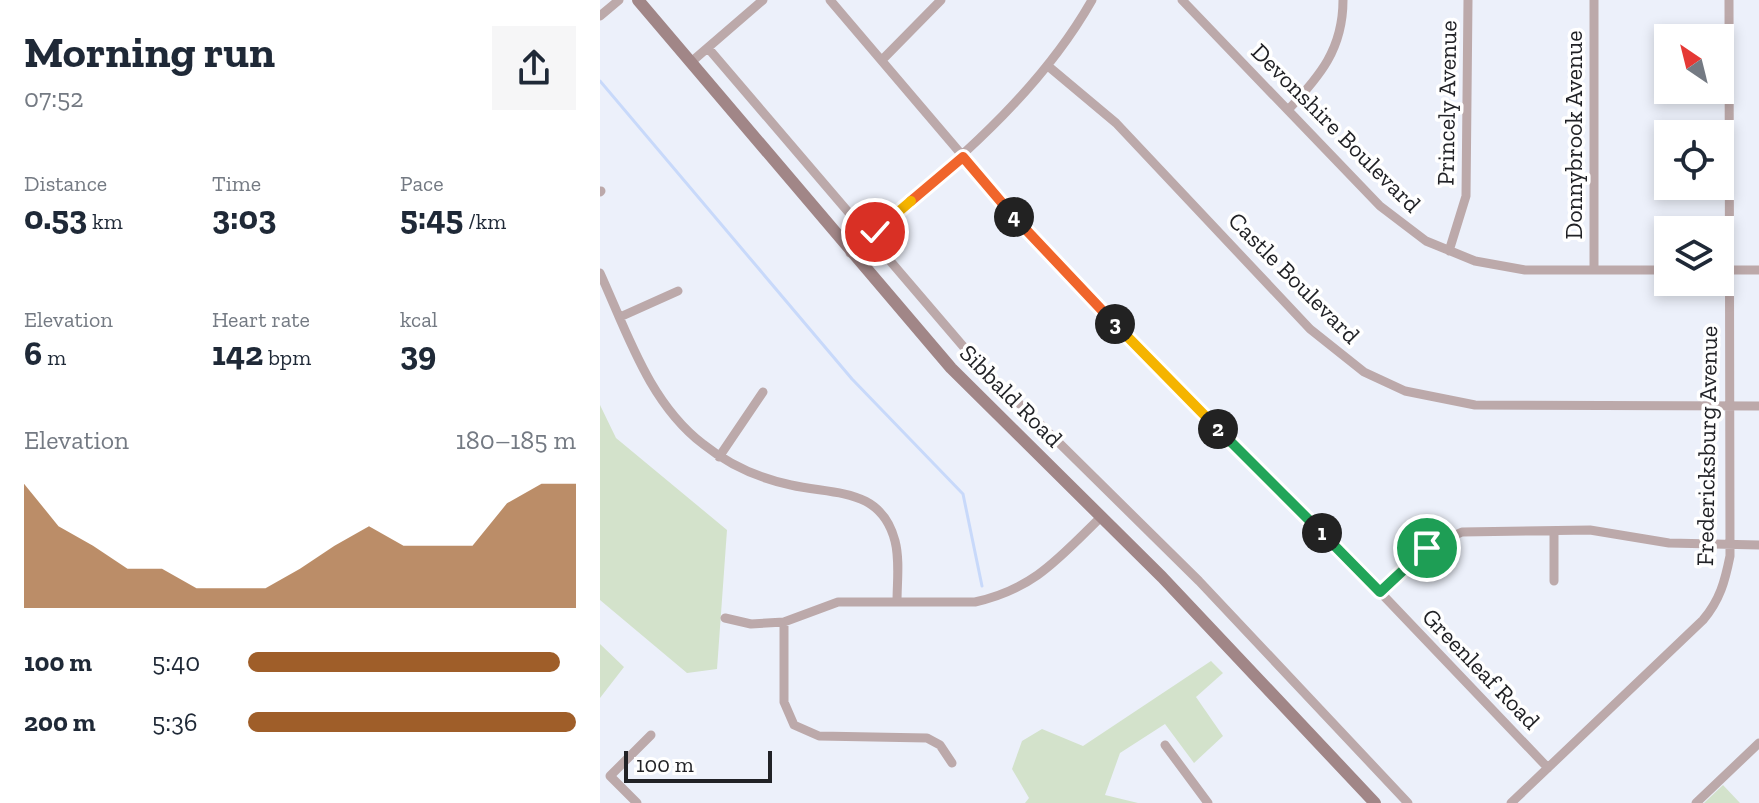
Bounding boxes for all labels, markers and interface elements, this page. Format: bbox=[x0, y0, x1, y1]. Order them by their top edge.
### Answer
street label: Princely Avenue bbox=[1431, 20, 1462, 186]
north arrow bbox=[1654, 24, 1734, 104]
map controls bbox=[1654, 24, 1734, 296]
text: Morning run bbox=[24, 25, 275, 78]
button: share bbox=[492, 26, 576, 110]
street label: Donnybrook Avenue bbox=[1559, 30, 1588, 240]
street label: Devonshire Boulevard bbox=[1246, 37, 1427, 218]
text: 07:52 bbox=[24, 82, 84, 114]
button: locate bbox=[1654, 120, 1734, 200]
text: Distance bbox=[24, 170, 107, 197]
text: Time bbox=[212, 170, 261, 197]
text: Pace bbox=[400, 170, 444, 197]
text: 0.53 bbox=[24, 197, 87, 238]
text: 3:03 bbox=[212, 197, 276, 238]
text: 5:45 bbox=[400, 197, 463, 238]
pin: 4 bbox=[994, 197, 1034, 237]
pin bbox=[841, 198, 909, 266]
text: 4 bbox=[1008, 203, 1020, 230]
street label: Castle Boulevard bbox=[1223, 206, 1366, 349]
text: km bbox=[87, 208, 123, 235]
text: /km bbox=[463, 208, 506, 235]
icon: check bbox=[853, 210, 897, 254]
button: layers bbox=[1654, 216, 1734, 296]
pin: 3 bbox=[1095, 304, 1135, 344]
text: Elevation bbox=[24, 306, 113, 333]
text: Heart rate bbox=[212, 306, 310, 333]
text: kcal bbox=[400, 306, 438, 333]
text: 3 bbox=[1109, 310, 1121, 337]
street label: Fredericksburg Avenue bbox=[1690, 326, 1723, 566]
text: 6 bbox=[24, 333, 42, 374]
text: 142 bbox=[212, 333, 263, 374]
text: 39 bbox=[400, 333, 436, 374]
street label: Sibbald Road bbox=[954, 338, 1069, 453]
text: m bbox=[42, 344, 66, 371]
text: bpm bbox=[263, 344, 311, 371]
pin: 2 bbox=[1198, 409, 1238, 449]
text: 2 bbox=[1212, 415, 1224, 442]
text: Elevation bbox=[24, 424, 129, 456]
text: 180–185 m bbox=[456, 424, 576, 456]
pin: 1 bbox=[1302, 513, 1342, 553]
pin bbox=[1393, 514, 1461, 582]
text: 1 bbox=[1318, 519, 1326, 546]
icon: arrive bbox=[1405, 526, 1449, 570]
street label: Greenleaf Road bbox=[1416, 602, 1546, 735]
text: 100 m bbox=[24, 646, 92, 678]
text: 5:40 bbox=[152, 646, 200, 678]
text: 200 m bbox=[24, 706, 96, 738]
text: 5:36 bbox=[152, 706, 198, 738]
scale bar bbox=[624, 747, 772, 783]
text: 100 m bbox=[636, 751, 694, 778]

